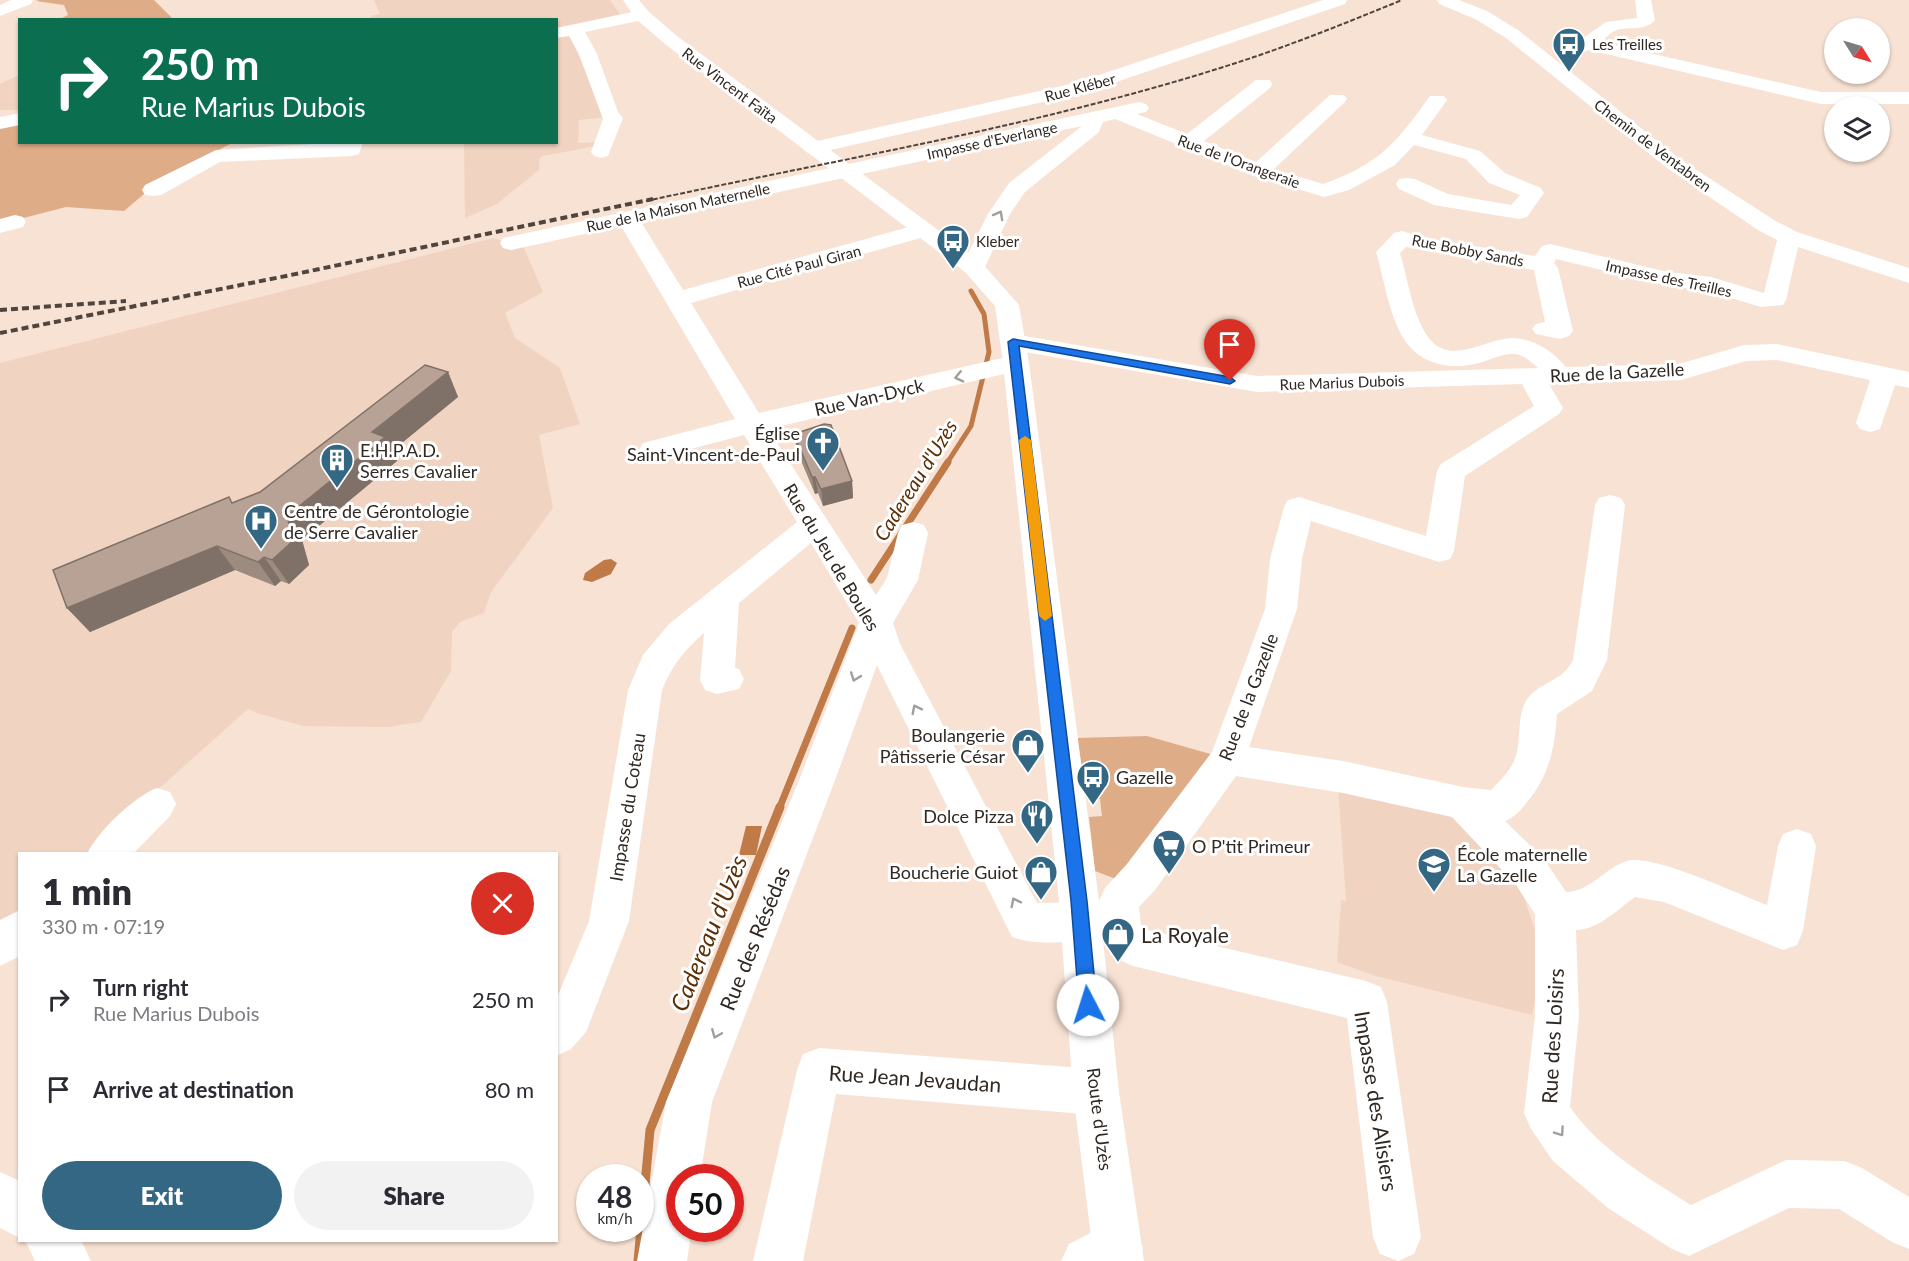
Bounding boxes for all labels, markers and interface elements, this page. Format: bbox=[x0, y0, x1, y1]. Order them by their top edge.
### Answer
north arrow bbox=[1824, 18, 1890, 84]
map controls bbox=[1824, 18, 1890, 162]
bus stop icon: Les Treilles bbox=[1551, 26, 1587, 73]
place label: Les Treilles bbox=[1592, 35, 1662, 53]
text: 250 m bbox=[141, 39, 259, 89]
icon: right bbox=[42, 42, 120, 120]
street label: Rue Vincent Faïta bbox=[679, 43, 781, 127]
street label: Rue Kléber bbox=[1043, 69, 1118, 105]
text: Rue Marius Dubois bbox=[141, 90, 366, 123]
street label: Chemin de Ventabren bbox=[1591, 95, 1715, 195]
button: layers bbox=[1824, 96, 1890, 162]
street label: Impasse d'Everlange bbox=[925, 117, 1059, 163]
street label: Rue de l'Orangeraie bbox=[1175, 130, 1303, 192]
street label: Rue de la Maison Maternelle bbox=[585, 179, 772, 235]
one-way arrow bbox=[992, 211, 1003, 221]
bus stop icon: Kleber bbox=[935, 223, 971, 270]
street label: Rue Bobby Sands bbox=[1410, 230, 1526, 270]
place label: Kleber bbox=[976, 232, 1020, 250]
street label: Rue Cité Paul Giran bbox=[735, 241, 863, 291]
street label: Impasse des Treilles bbox=[1604, 256, 1734, 300]
pin bbox=[1204, 319, 1255, 381]
icon: arrive bbox=[1213, 328, 1246, 361]
street label: Rue de la Gazelle bbox=[1549, 357, 1685, 387]
one-way arrow bbox=[954, 369, 964, 382]
street label: Rue Marius Dubois bbox=[1279, 371, 1405, 393]
street label: Rue Van-Dyck bbox=[812, 374, 927, 420]
water label: Cadereau d'Uzès bbox=[868, 415, 962, 545]
place label: Église Saint-Vincent-de-Paul bbox=[627, 422, 800, 465]
church icon: Église Saint-Vincent-de-Paul bbox=[805, 425, 841, 472]
place label: E.H.P.A.D. Serres Cavalier bbox=[360, 439, 478, 482]
building icon: E.H.P.A.D. Serres Cavalier bbox=[319, 442, 355, 489]
street label: Rue du Jeu de Boules bbox=[779, 479, 885, 635]
place label: Centre de Gérontologie de Serre Cavalier bbox=[284, 500, 469, 543]
hospital icon: Centre de Gérontologie de Serre Cavalier bbox=[243, 503, 279, 550]
street label: Rue de la Gazelle bbox=[1214, 630, 1282, 764]
one-way arrow bbox=[850, 671, 863, 682]
one-way arrow bbox=[912, 705, 923, 716]
place label: Boulangerie Pâtisserie César bbox=[880, 724, 1005, 767]
shop icon: Boulangerie Pâtisserie César bbox=[1010, 727, 1046, 774]
street label: Impasse du Coteau bbox=[604, 731, 650, 883]
bus stop icon: Gazelle bbox=[1075, 759, 1111, 806]
place label: Gazelle bbox=[1116, 766, 1174, 788]
restaurant icon: Dolce Pizza bbox=[1019, 798, 1055, 845]
place label: Dolce Pizza bbox=[923, 805, 1014, 827]
supermarket icon: O P'tit Primeur bbox=[1151, 828, 1187, 875]
place label: O P'tit Primeur bbox=[1192, 835, 1311, 857]
place label: École maternelle La Gazelle bbox=[1457, 843, 1588, 886]
school or university icon: École maternelle La Gazelle bbox=[1416, 846, 1452, 893]
water label: Cadereau d'Uzès bbox=[664, 850, 753, 1015]
shop icon: Boucherie Guiot bbox=[1023, 854, 1059, 901]
place label: Boucherie Guiot bbox=[889, 861, 1019, 883]
street label: Rue des Résédas bbox=[714, 862, 794, 1014]
text: 1 min bbox=[42, 869, 132, 913]
button: close bbox=[471, 872, 534, 935]
one-way arrow bbox=[1010, 897, 1022, 908]
text: 330 m · 07:19 bbox=[42, 914, 165, 938]
shop icon: La Royale bbox=[1100, 916, 1136, 963]
place label: La Royale bbox=[1141, 922, 1229, 947]
street label: Rue des Loisirs bbox=[1536, 967, 1568, 1105]
position arrow bbox=[1056, 973, 1120, 1037]
text: Turn right bbox=[93, 974, 188, 1001]
icon: right bbox=[42, 983, 75, 1016]
text: 250 m bbox=[472, 986, 534, 1013]
text: Rue Marius Dubois bbox=[93, 1001, 259, 1025]
street label: Impasse des Alisiers bbox=[1350, 1009, 1404, 1193]
one-way arrow bbox=[711, 1028, 723, 1039]
street label: Rue Jean Jevaudan bbox=[828, 1060, 1002, 1096]
street label: Route d'Uzès bbox=[1083, 1066, 1117, 1172]
icon: arrive bbox=[42, 1073, 75, 1106]
text: Arrive at destination bbox=[93, 1076, 294, 1103]
text: 80 m bbox=[485, 1076, 534, 1103]
one-way arrow bbox=[1553, 1125, 1564, 1136]
button: Exit bbox=[42, 1161, 282, 1230]
button: Share bbox=[294, 1161, 534, 1230]
speed limit sign: 50 bbox=[666, 1164, 744, 1242]
text: 48 bbox=[598, 1178, 632, 1214]
text: km/h bbox=[597, 1209, 633, 1227]

